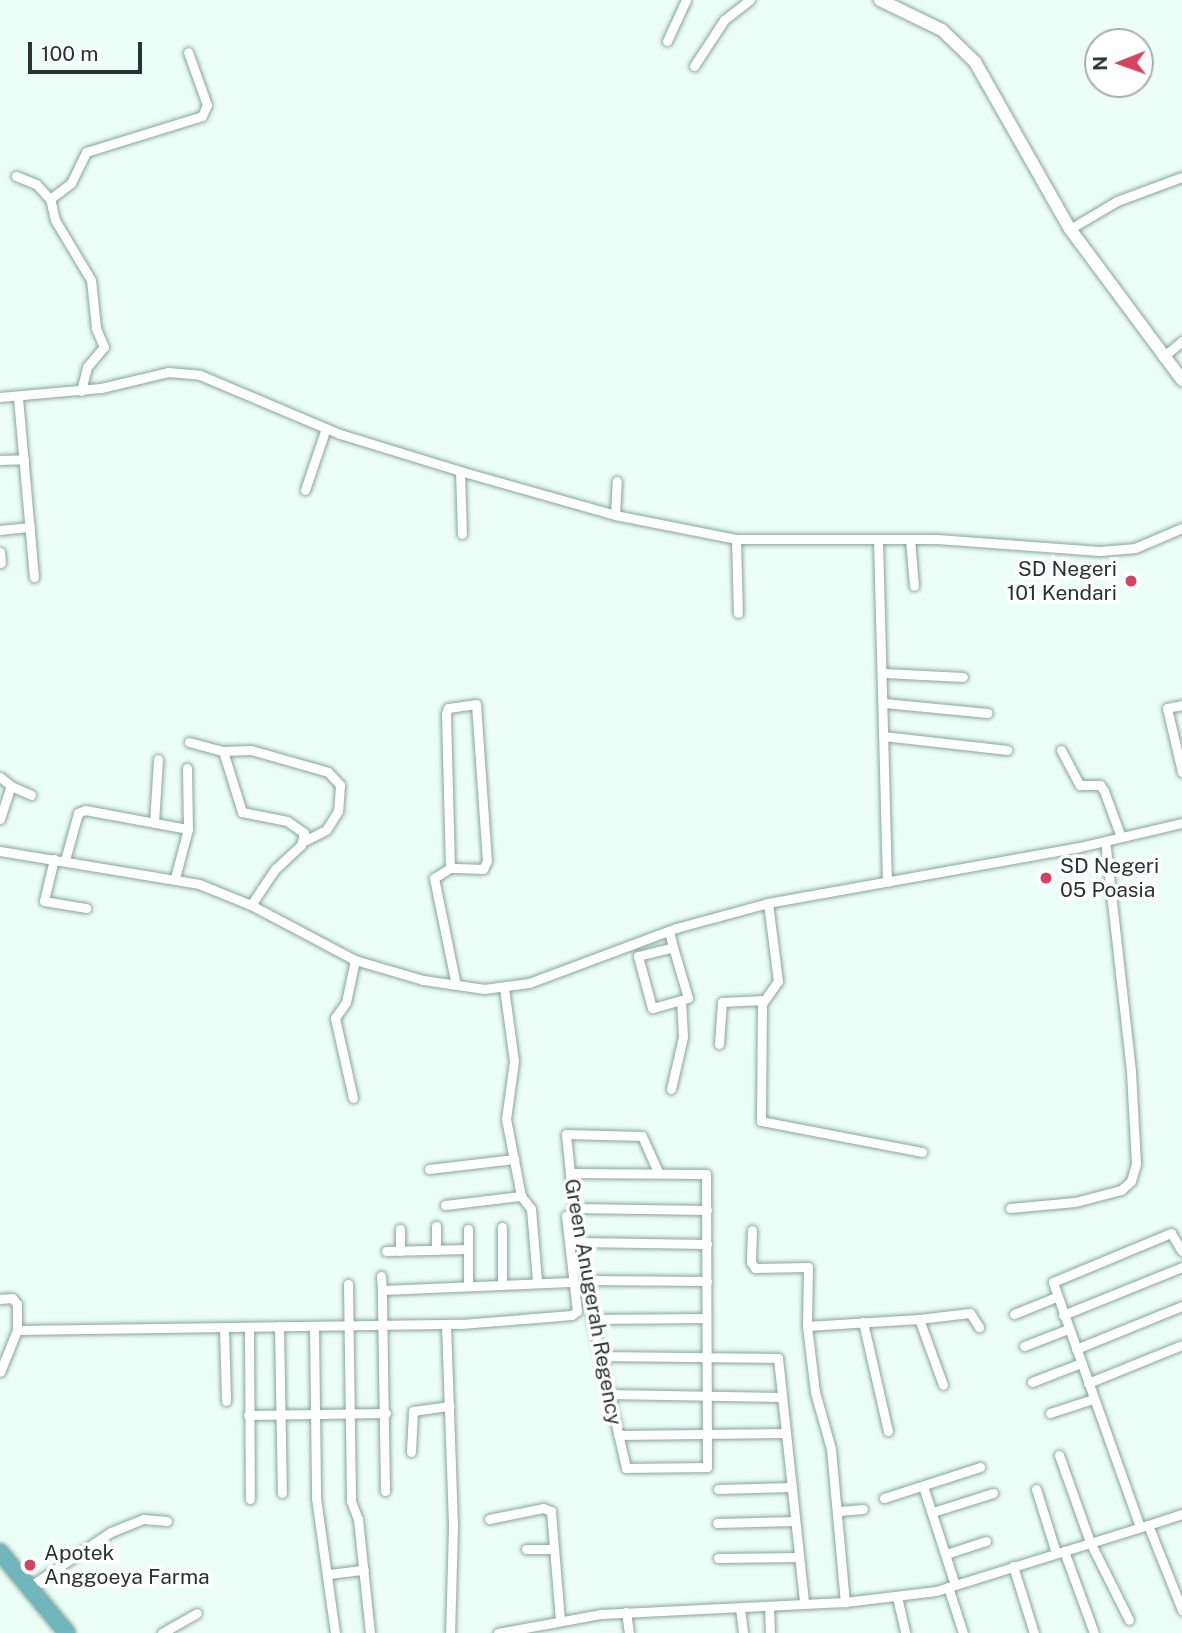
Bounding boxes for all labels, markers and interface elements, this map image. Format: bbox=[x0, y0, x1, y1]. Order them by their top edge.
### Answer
scale bar bbox=[32, 28, 145, 72]
north arrow bbox=[1084, 28, 1154, 98]
text: 100 m bbox=[41, 41, 98, 66]
text: N bbox=[1089, 56, 1111, 71]
place label: SD Negeri 101 Kendari bbox=[1007, 556, 1117, 606]
marker: SD Negeri 101 Kendari bbox=[1123, 573, 1139, 589]
place label: SD Negeri 05 Poasia bbox=[1060, 853, 1159, 903]
marker: SD Negeri 05 Poasia bbox=[1038, 870, 1054, 886]
street label: Green Anugerah Regency bbox=[559, 1177, 627, 1427]
place label: Apotek Anggoeya Farma bbox=[44, 1540, 210, 1590]
marker: Apotek Anggoeya Farma bbox=[22, 1557, 38, 1573]

